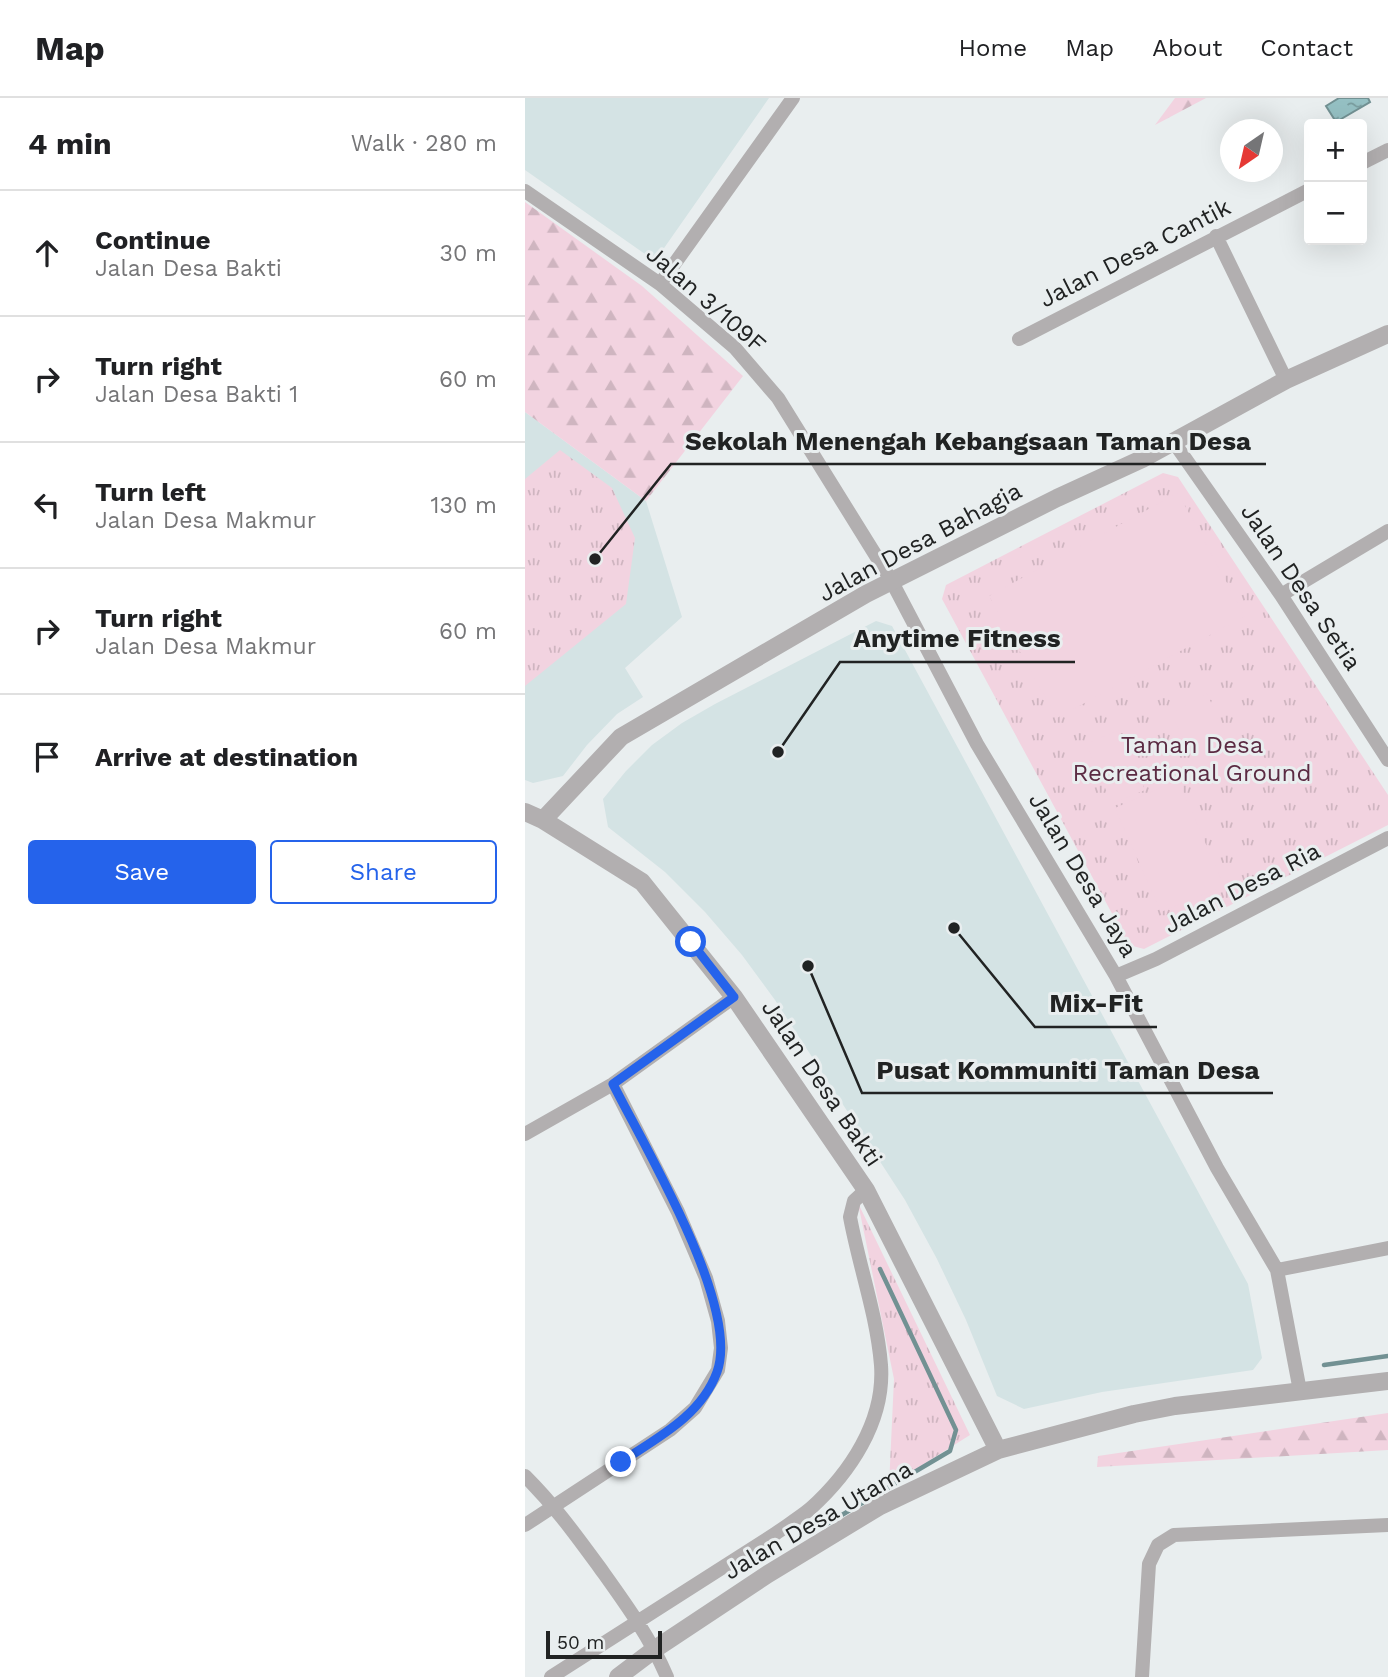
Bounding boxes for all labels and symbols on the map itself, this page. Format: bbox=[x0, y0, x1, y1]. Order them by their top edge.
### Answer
north arrow bbox=[1220, 119, 1283, 182]
street label: Jalan Desa Cantik bbox=[1035, 193, 1235, 313]
street label: Jalan 3/109F bbox=[641, 240, 771, 358]
callout: Sekolah Menengah Kebangsaan Taman Desa bbox=[671, 417, 1266, 464]
text: Sekolah Menengah Kebangsaan Taman Desa bbox=[685, 426, 1251, 456]
street label: Jalan Desa Bahagia bbox=[814, 477, 1026, 607]
street label: Jalan Desa Setia bbox=[1235, 498, 1367, 676]
callout: Anytime Fitness bbox=[840, 615, 1075, 662]
text: Anytime Fitness bbox=[853, 623, 1061, 653]
park label: Taman Desa Recreational Ground bbox=[1072, 731, 1312, 787]
street label: Jalan Desa Jaya bbox=[1023, 788, 1143, 962]
street label: Jalan Desa Ria bbox=[1159, 837, 1325, 939]
route start bbox=[675, 926, 706, 957]
callout: Mix-Fit bbox=[1035, 980, 1157, 1027]
text: Mix-Fit bbox=[1049, 988, 1143, 1018]
street label: Jalan Desa Bakti bbox=[756, 994, 888, 1172]
callout: Pusat Kommuniti Taman Desa bbox=[862, 1046, 1273, 1093]
text: Pusat Kommuniti Taman Desa bbox=[876, 1055, 1260, 1085]
route end bbox=[605, 1446, 636, 1477]
street label: Jalan Desa Utama bbox=[719, 1455, 917, 1585]
scale bar bbox=[546, 1628, 661, 1660]

